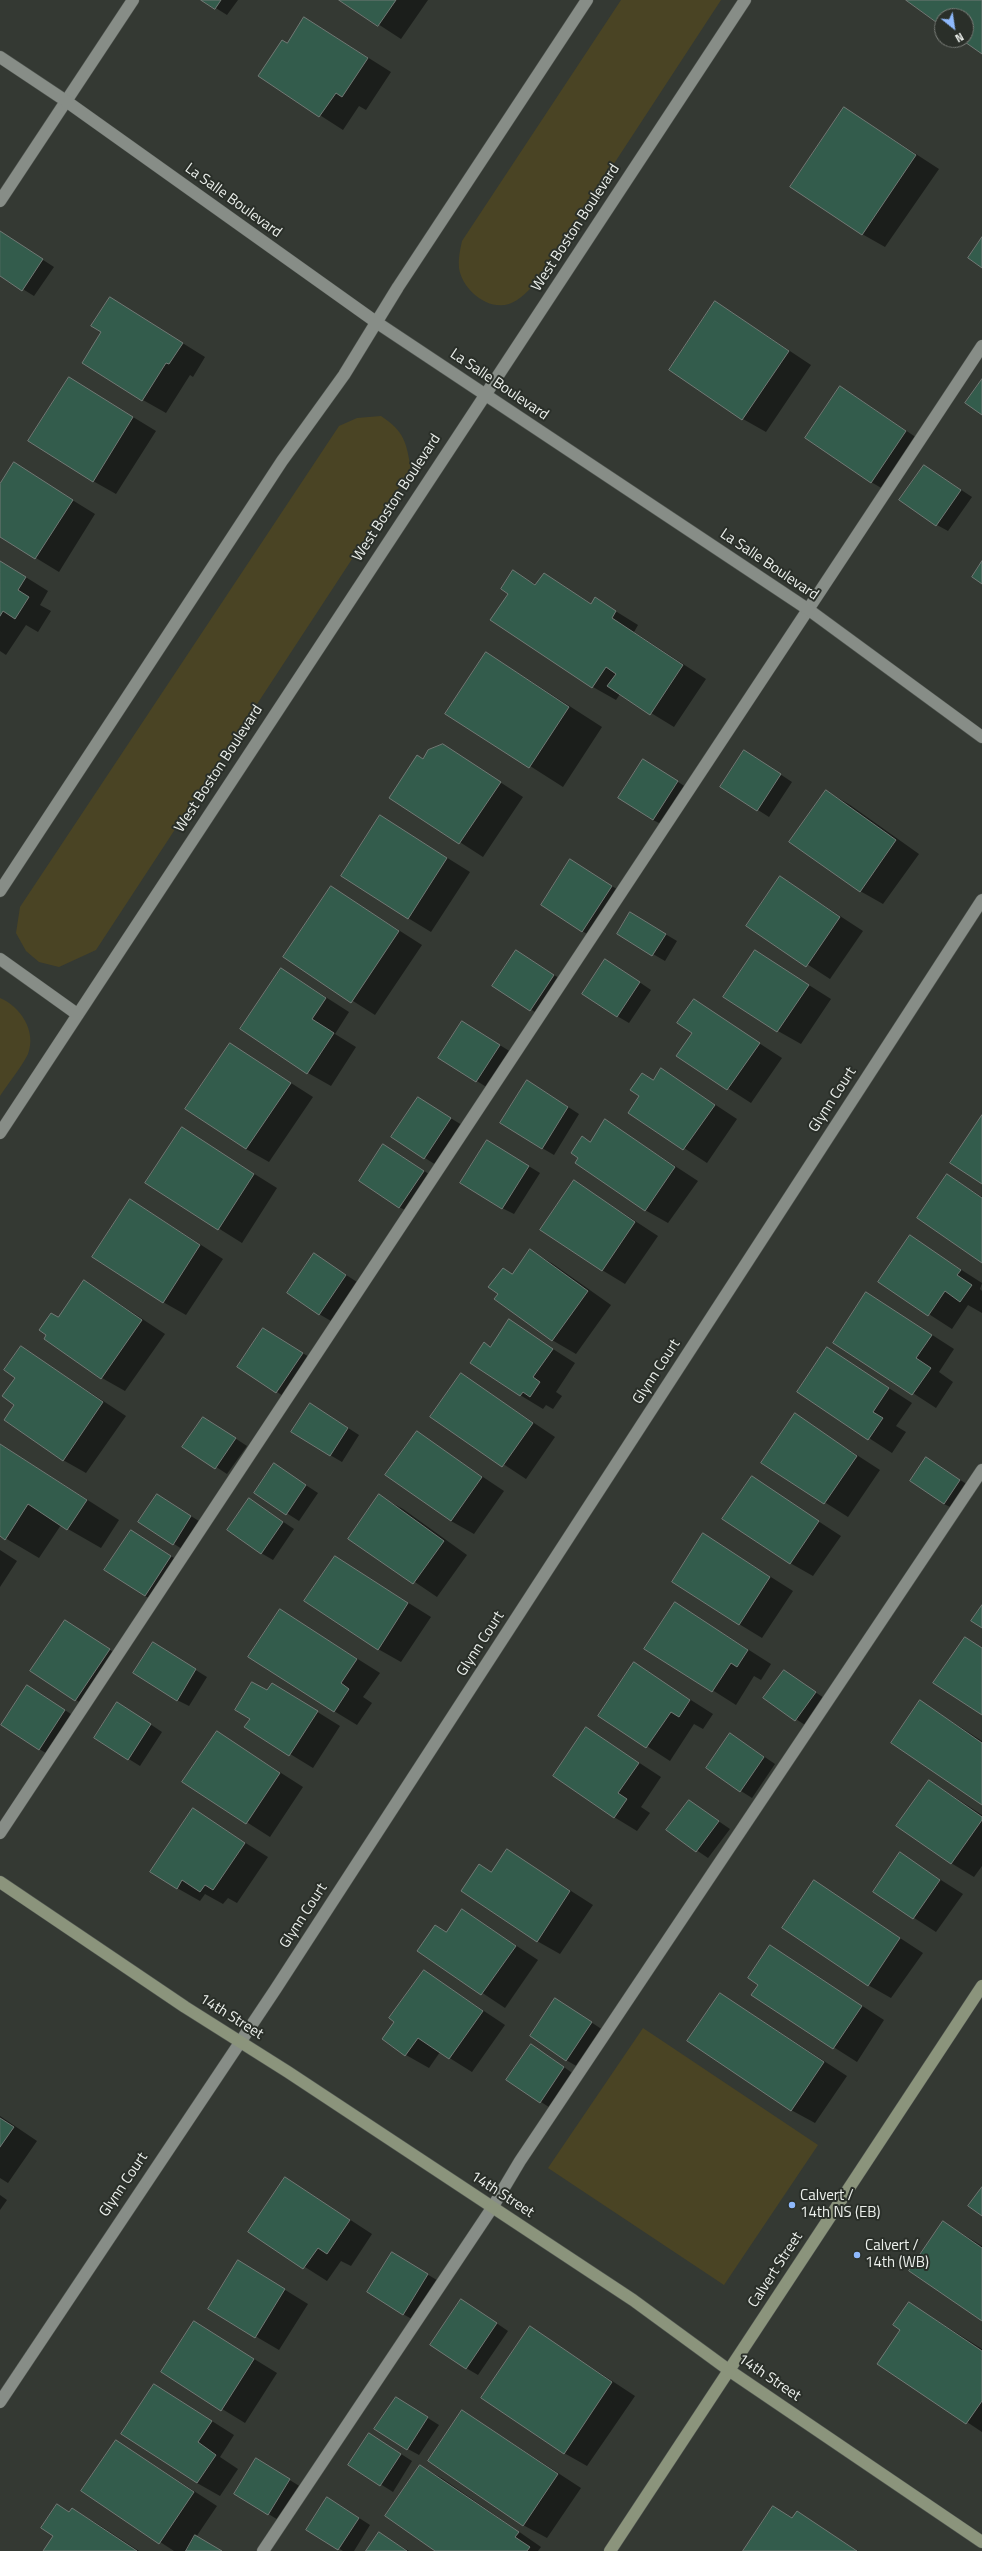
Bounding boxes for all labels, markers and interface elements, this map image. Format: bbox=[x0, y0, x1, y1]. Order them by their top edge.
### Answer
north arrow bbox=[934, 8, 974, 48]
text: N bbox=[952, 29, 967, 46]
street label: La Salle Boulevard bbox=[181, 160, 285, 242]
street label: West Boston Boulevard bbox=[528, 161, 624, 295]
street label: La Salle Boulevard bbox=[446, 345, 552, 425]
street label: West Boston Boulevard bbox=[349, 431, 445, 565]
street label: La Salle Boulevard bbox=[716, 525, 822, 605]
street label: West Boston Boulevard bbox=[171, 702, 267, 836]
street label: Glynn Court bbox=[805, 1064, 861, 1136]
street label: Glynn Court bbox=[629, 1336, 685, 1408]
street label: Glynn Court bbox=[453, 1608, 509, 1680]
street label: Glynn Court bbox=[276, 1880, 332, 1952]
street label: 14th Street bbox=[196, 1990, 266, 2044]
street label: Glynn Court bbox=[96, 2149, 152, 2221]
street label: 14th Street bbox=[467, 2168, 537, 2222]
place label: Calvert / 14th NS (EB) bbox=[800, 2187, 880, 2222]
marker: Calvert / 14th NS (EB) bbox=[787, 2200, 797, 2210]
street label: Calvert Street bbox=[745, 2229, 807, 2311]
place label: Calvert / 14th (WB) bbox=[865, 2237, 929, 2272]
marker: Calvert / 14th (WB) bbox=[852, 2250, 862, 2260]
street label: 14th Street bbox=[734, 2350, 804, 2406]

